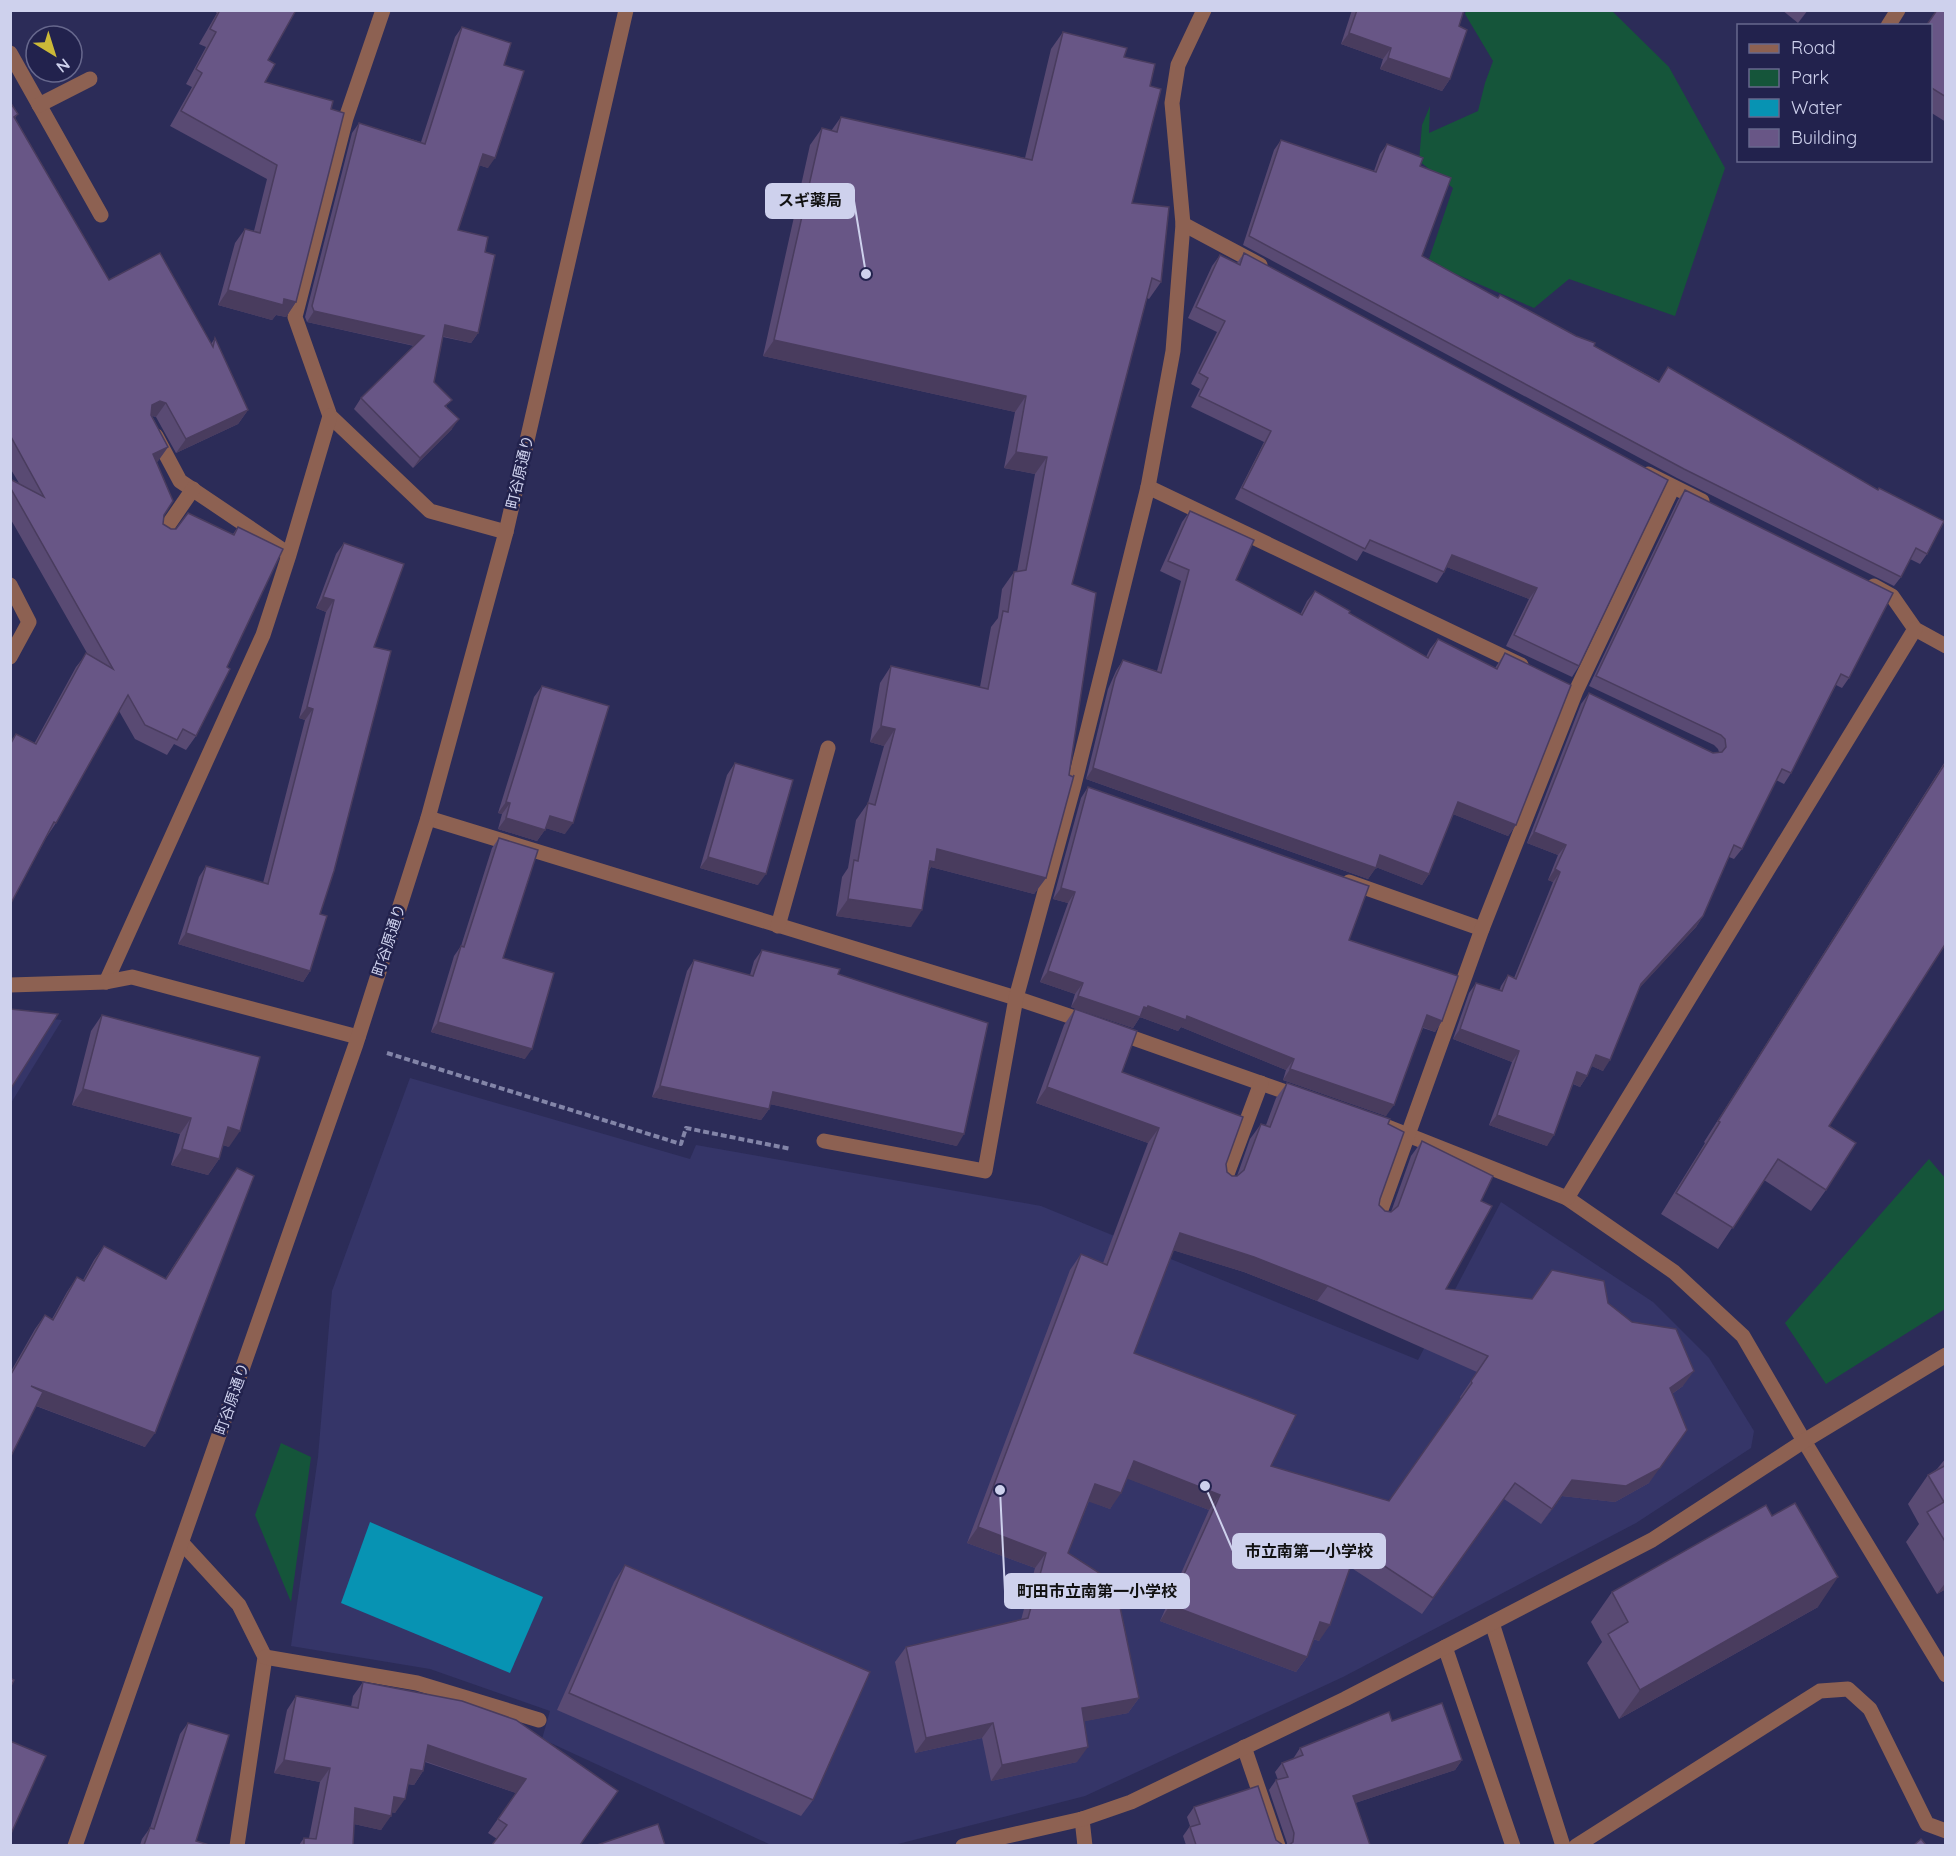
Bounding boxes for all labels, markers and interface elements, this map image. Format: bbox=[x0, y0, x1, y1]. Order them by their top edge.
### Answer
north arrow bbox=[24, 24, 84, 84]
legend bbox=[1737, 24, 1932, 162]
text: Road bbox=[1791, 36, 1836, 59]
text: N bbox=[52, 54, 74, 77]
text: Park bbox=[1791, 66, 1829, 89]
text: Water bbox=[1791, 96, 1842, 119]
text: Building bbox=[1791, 126, 1857, 149]
callout: スギ薬局 bbox=[766, 184, 854, 218]
text: スギ薬局 bbox=[778, 190, 842, 210]
street label: 町谷原通り bbox=[502, 433, 537, 511]
street label: 町谷原通り bbox=[368, 901, 409, 978]
street label: 町谷原通り bbox=[210, 1360, 253, 1437]
callout: 市立南第一小学校 bbox=[1233, 1534, 1385, 1568]
text: 市立南第一小学校 bbox=[1245, 1541, 1373, 1561]
callout: 町田市立南第一小学校 bbox=[1005, 1574, 1189, 1608]
text: 町田市立南第一小学校 bbox=[1017, 1581, 1177, 1601]

